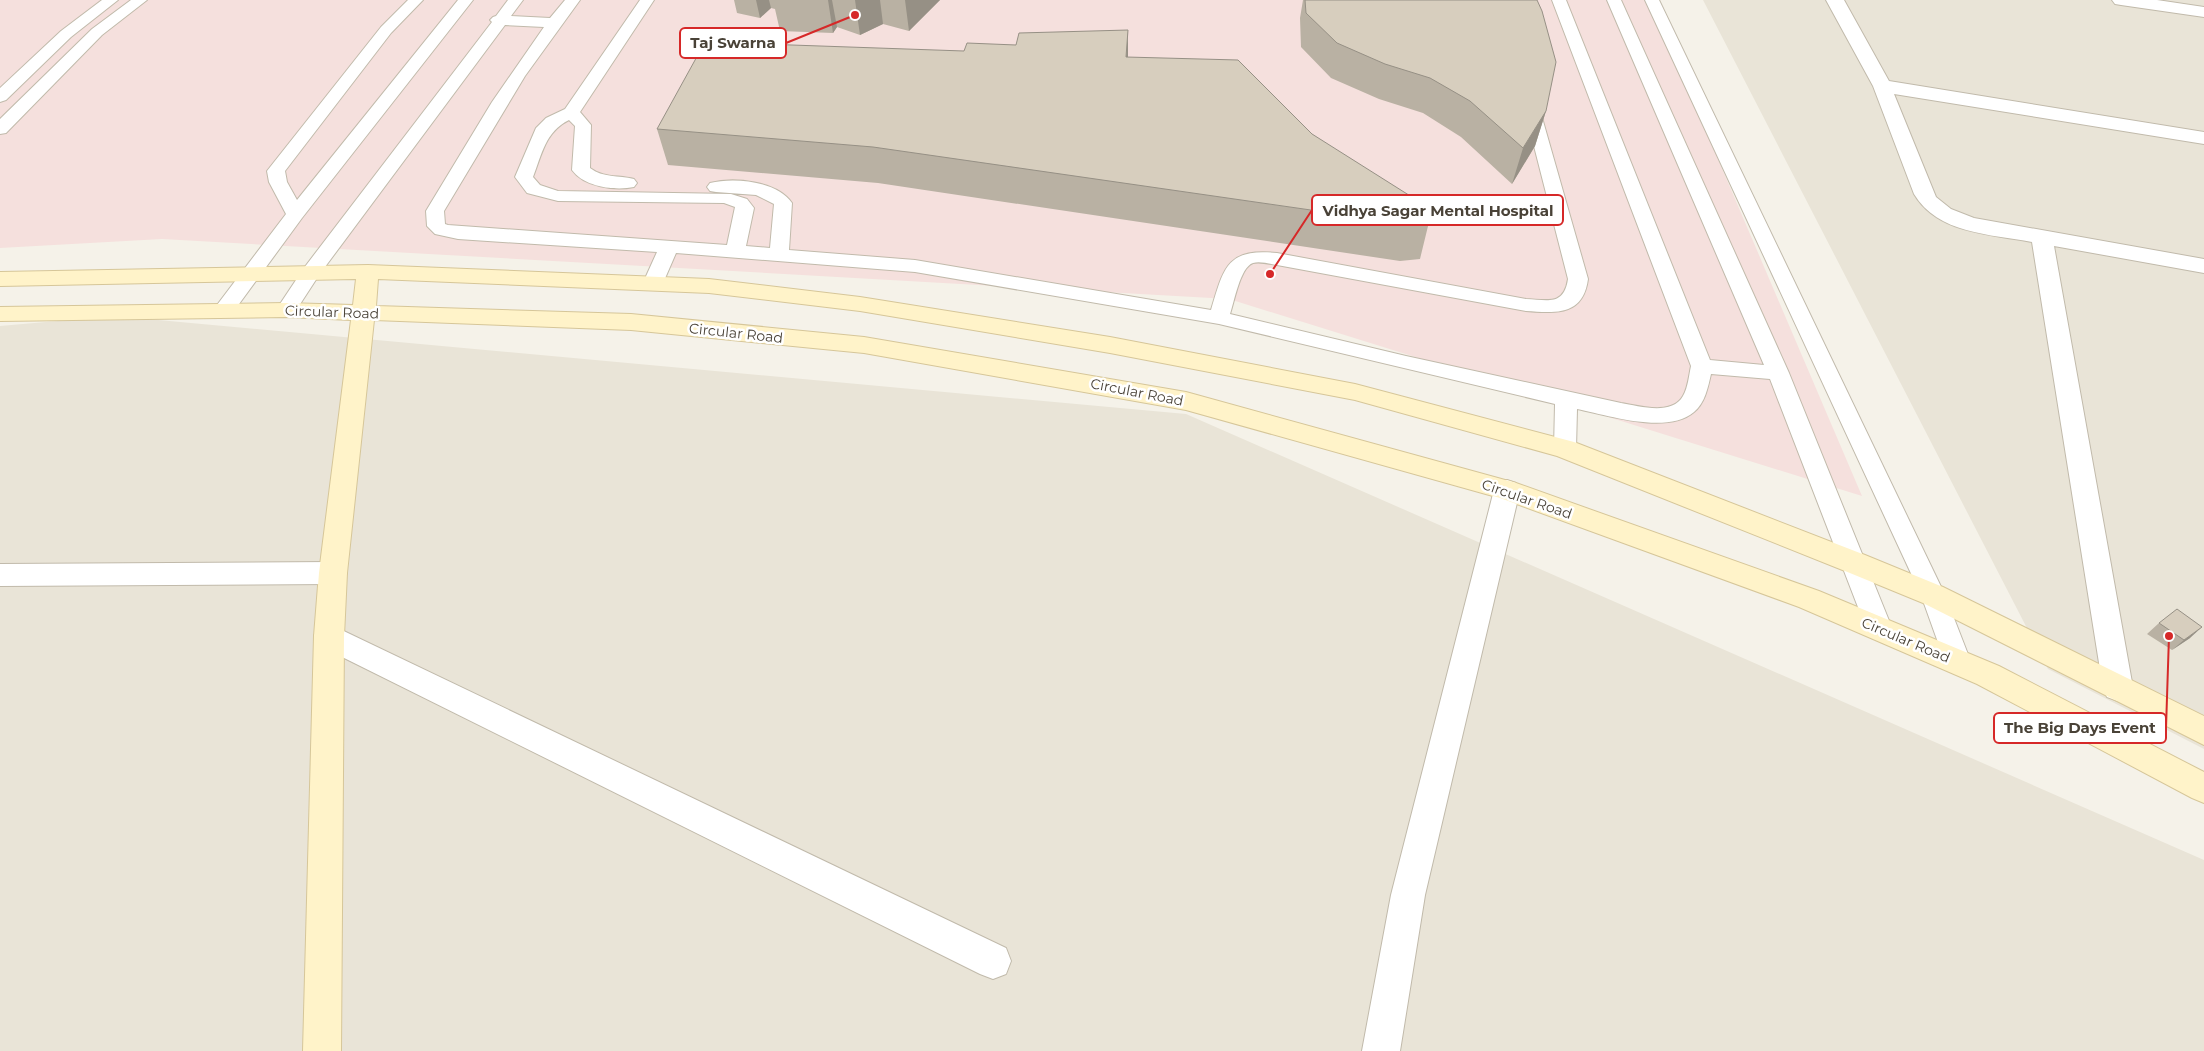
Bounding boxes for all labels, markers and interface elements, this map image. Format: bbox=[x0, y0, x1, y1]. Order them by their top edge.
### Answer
callout: Taj Swarna bbox=[680, 28, 786, 58]
text: Taj Swarna bbox=[690, 33, 776, 52]
callout: Vidhya Sagar Mental Hospital bbox=[1312, 195, 1563, 225]
text: Vidhya Sagar Mental Hospital bbox=[1322, 201, 1553, 220]
street label: Circular Road bbox=[285, 301, 379, 323]
street label: Circular Road bbox=[688, 319, 784, 347]
street label: Circular Road bbox=[1089, 374, 1185, 410]
street label: Circular Road bbox=[1479, 475, 1575, 523]
street label: Circular Road bbox=[1859, 613, 1953, 667]
callout: The Big Days Event bbox=[1994, 713, 2166, 743]
text: The Big Days Event bbox=[2004, 718, 2156, 737]

